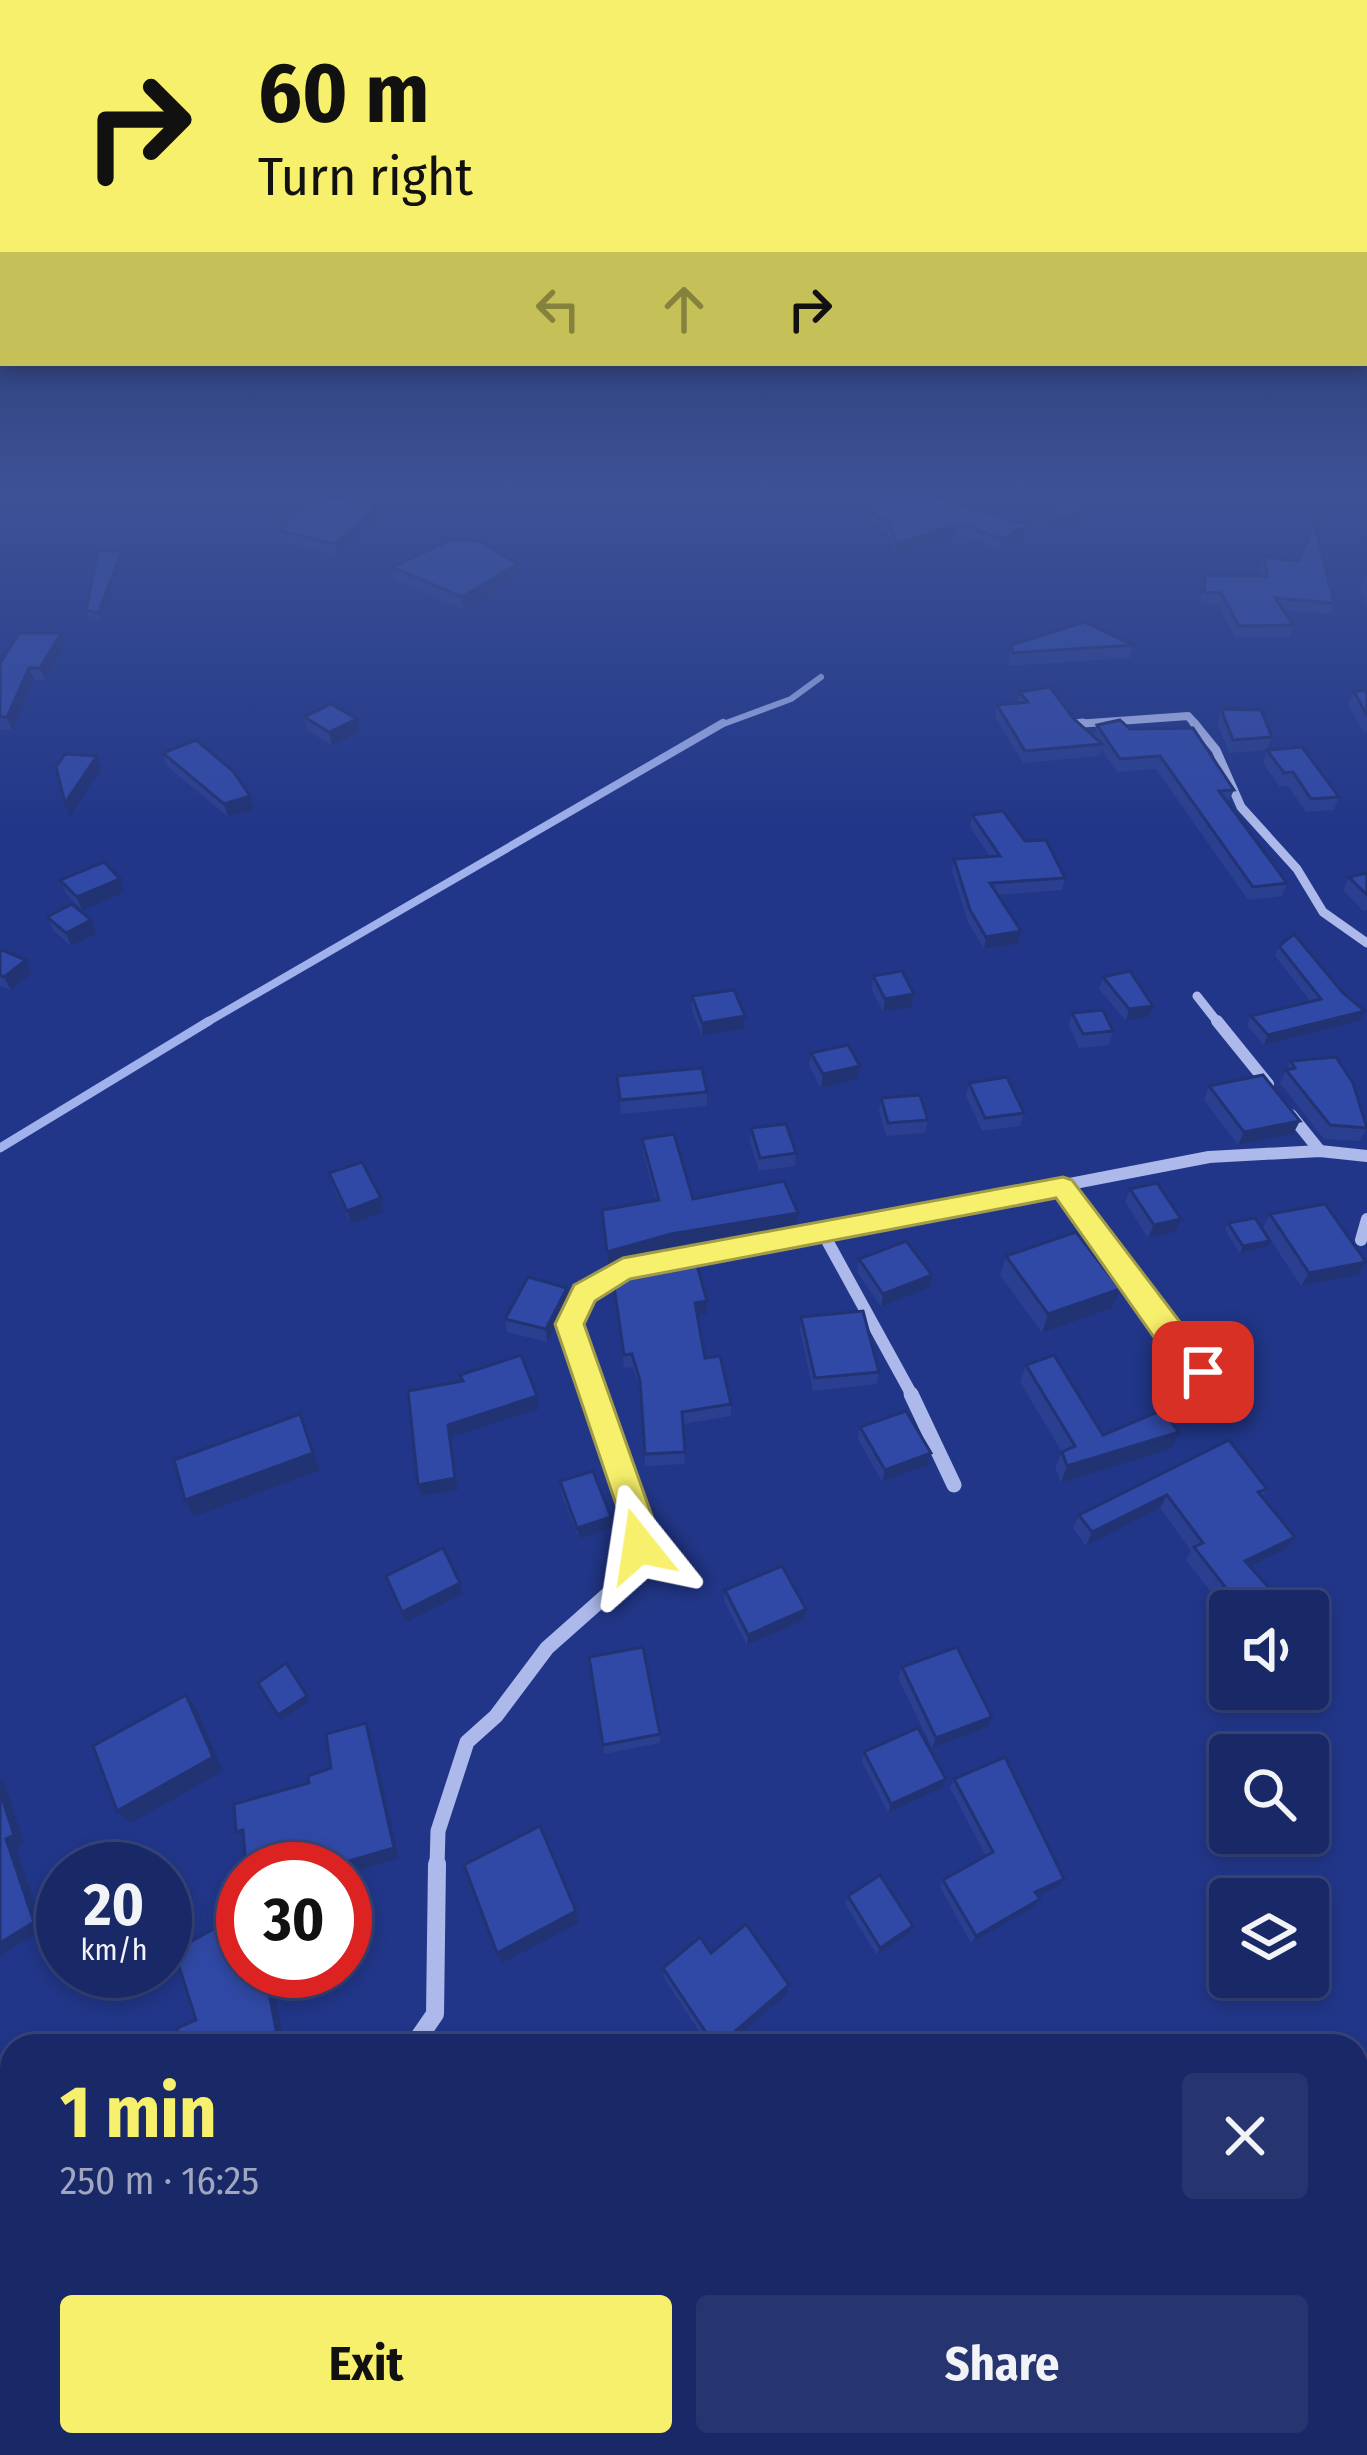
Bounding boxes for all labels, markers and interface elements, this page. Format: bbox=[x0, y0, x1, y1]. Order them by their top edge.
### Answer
text: 60 m bbox=[258, 43, 429, 144]
icon: right bbox=[60, 48, 216, 204]
text: Turn right bbox=[258, 145, 473, 209]
icon: left bbox=[525, 276, 591, 342]
icon: ahead bbox=[651, 276, 717, 342]
icon: right bbox=[777, 276, 843, 342]
pin bbox=[1152, 1321, 1254, 1423]
icon: arrive bbox=[1170, 1339, 1236, 1405]
position arrow bbox=[576, 1483, 702, 1609]
map controls bbox=[1209, 1590, 1329, 1998]
button: sound bbox=[1209, 1590, 1329, 1710]
button: search bbox=[1209, 1734, 1329, 1854]
speed limit sign: 30 bbox=[216, 1842, 372, 1998]
text: 20 bbox=[84, 1869, 144, 1941]
button: layers bbox=[1209, 1878, 1329, 1998]
text: km/h bbox=[81, 1932, 147, 1968]
text: 1 min bbox=[60, 2070, 217, 2156]
button: close bbox=[1182, 2073, 1308, 2199]
text: 250 m · 16:25 bbox=[60, 2158, 259, 2204]
button: Exit bbox=[60, 2295, 672, 2433]
button: Share bbox=[696, 2295, 1308, 2433]

